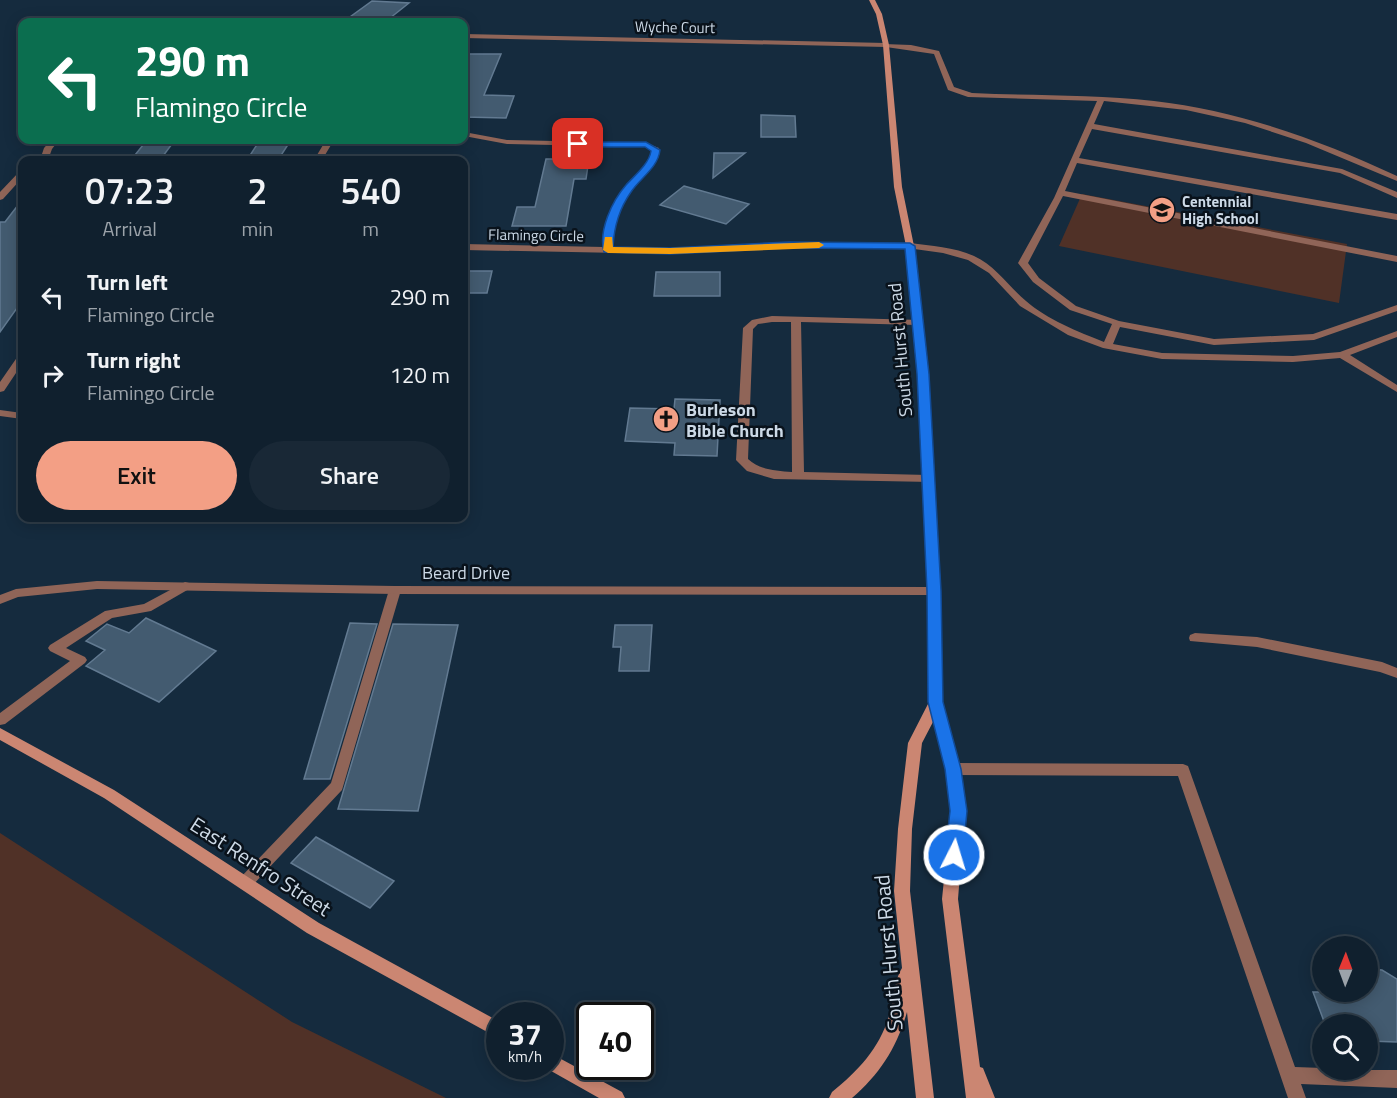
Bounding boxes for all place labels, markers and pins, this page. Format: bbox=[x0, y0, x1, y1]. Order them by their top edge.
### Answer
pin bbox=[552, 118, 603, 169]
place label: Centennial High School bbox=[1182, 190, 1259, 230]
school or university icon: Centennial High School bbox=[1147, 195, 1177, 225]
place label: Burleson Bible Church bbox=[686, 396, 784, 444]
church icon: Burleson Bible Church bbox=[651, 404, 681, 434]

